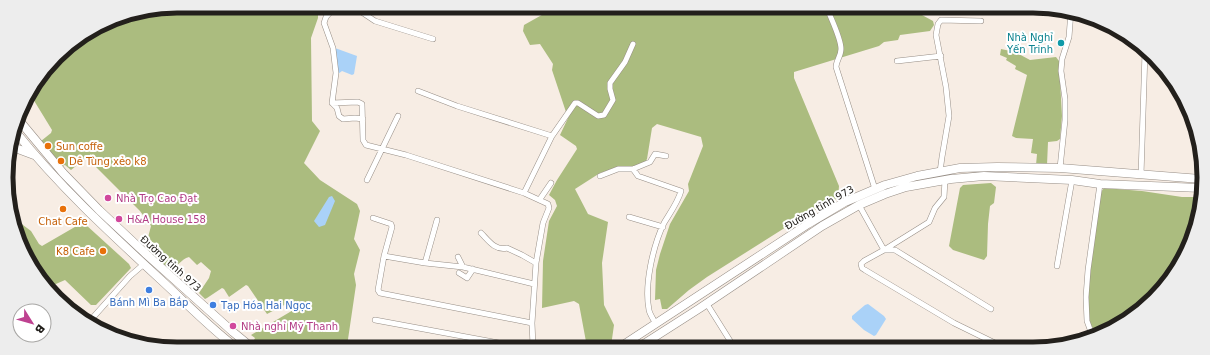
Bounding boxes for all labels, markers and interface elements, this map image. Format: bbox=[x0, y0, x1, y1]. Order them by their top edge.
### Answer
place label: Nhà Nghỉ Yến Trinh bbox=[1006, 32, 1053, 55]
marker: Nhà Nghỉ Yến Trinh bbox=[1056, 38, 1066, 48]
marker: Sun coffe bbox=[43, 141, 53, 151]
place label: Sun coffe bbox=[56, 141, 103, 152]
marker: Dê Tùng xẻo k8 bbox=[56, 156, 66, 166]
place label: Dê Tùng xẻo k8 bbox=[69, 156, 147, 167]
street label: Đường tỉnh 973 bbox=[783, 183, 856, 232]
marker: Nhà Trọ Cao Đạt bbox=[103, 193, 113, 203]
place label: Nhà Trọ Cao Đạt bbox=[116, 193, 197, 205]
marker: Chat Cafe bbox=[58, 204, 68, 214]
marker: H&A House 158 bbox=[114, 214, 124, 224]
place label: H&A House 158 bbox=[127, 214, 206, 225]
place label: Chat Cafe bbox=[38, 216, 88, 227]
street label: Đường tỉnh 973 bbox=[138, 233, 203, 293]
place label: K8 Cafe bbox=[56, 246, 95, 257]
marker: K8 Cafe bbox=[98, 246, 108, 256]
marker: Bánh Mì Ba Bắp bbox=[144, 285, 154, 295]
place label: Bánh Mì Ba Bắp bbox=[110, 296, 188, 308]
marker: Tạp Hóa Hai Ngọc bbox=[208, 300, 218, 310]
place label: Tạp Hóa Hai Ngọc bbox=[220, 300, 311, 312]
north arrow bbox=[12, 303, 52, 343]
text: B bbox=[32, 321, 47, 336]
marker: Nhà nghỉ Mỹ Thanh bbox=[228, 321, 238, 331]
place label: Nhà nghỉ Mỹ Thanh bbox=[241, 321, 338, 332]

